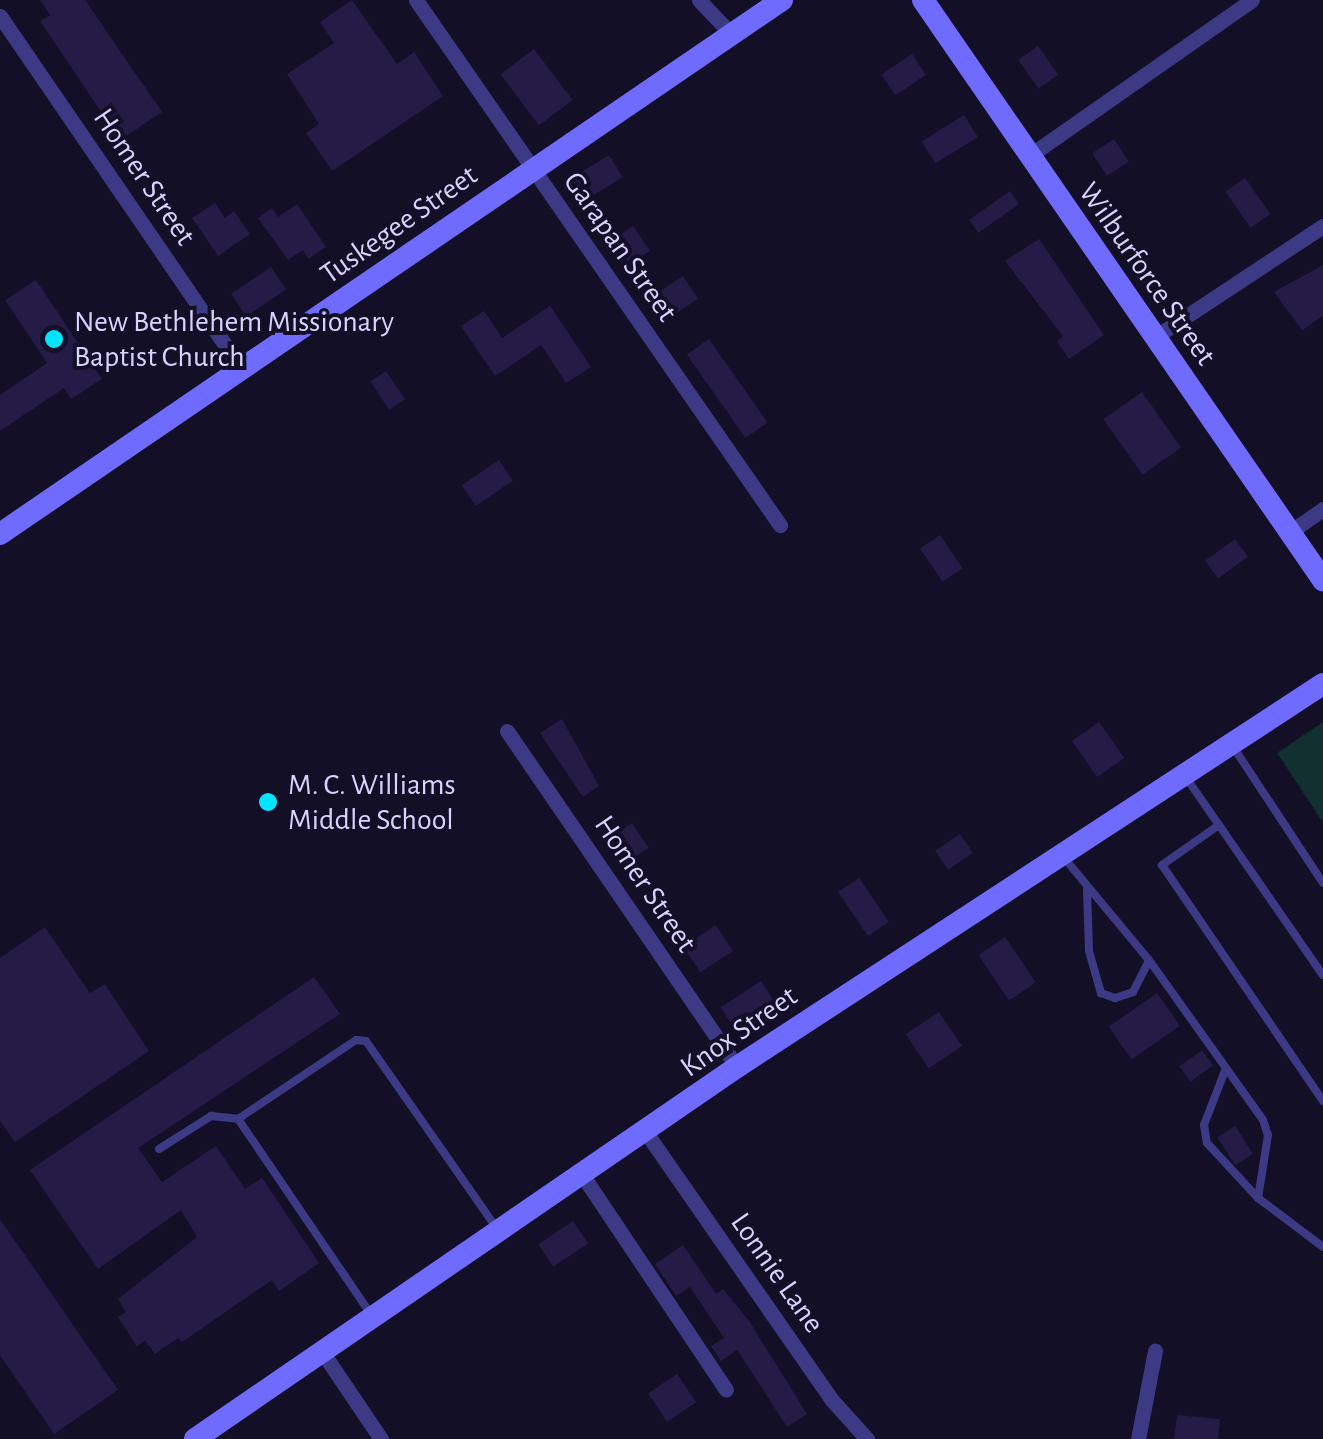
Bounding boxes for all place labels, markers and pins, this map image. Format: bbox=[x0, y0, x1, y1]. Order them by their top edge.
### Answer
place label: New Bethlehem Missionary Baptist Church bbox=[74, 304, 394, 374]
marker: New Bethlehem Missionary Baptist Church bbox=[43, 328, 65, 350]
place label: M. C. Williams Middle School bbox=[288, 767, 456, 838]
marker: M. C. Williams Middle School bbox=[257, 791, 279, 813]

